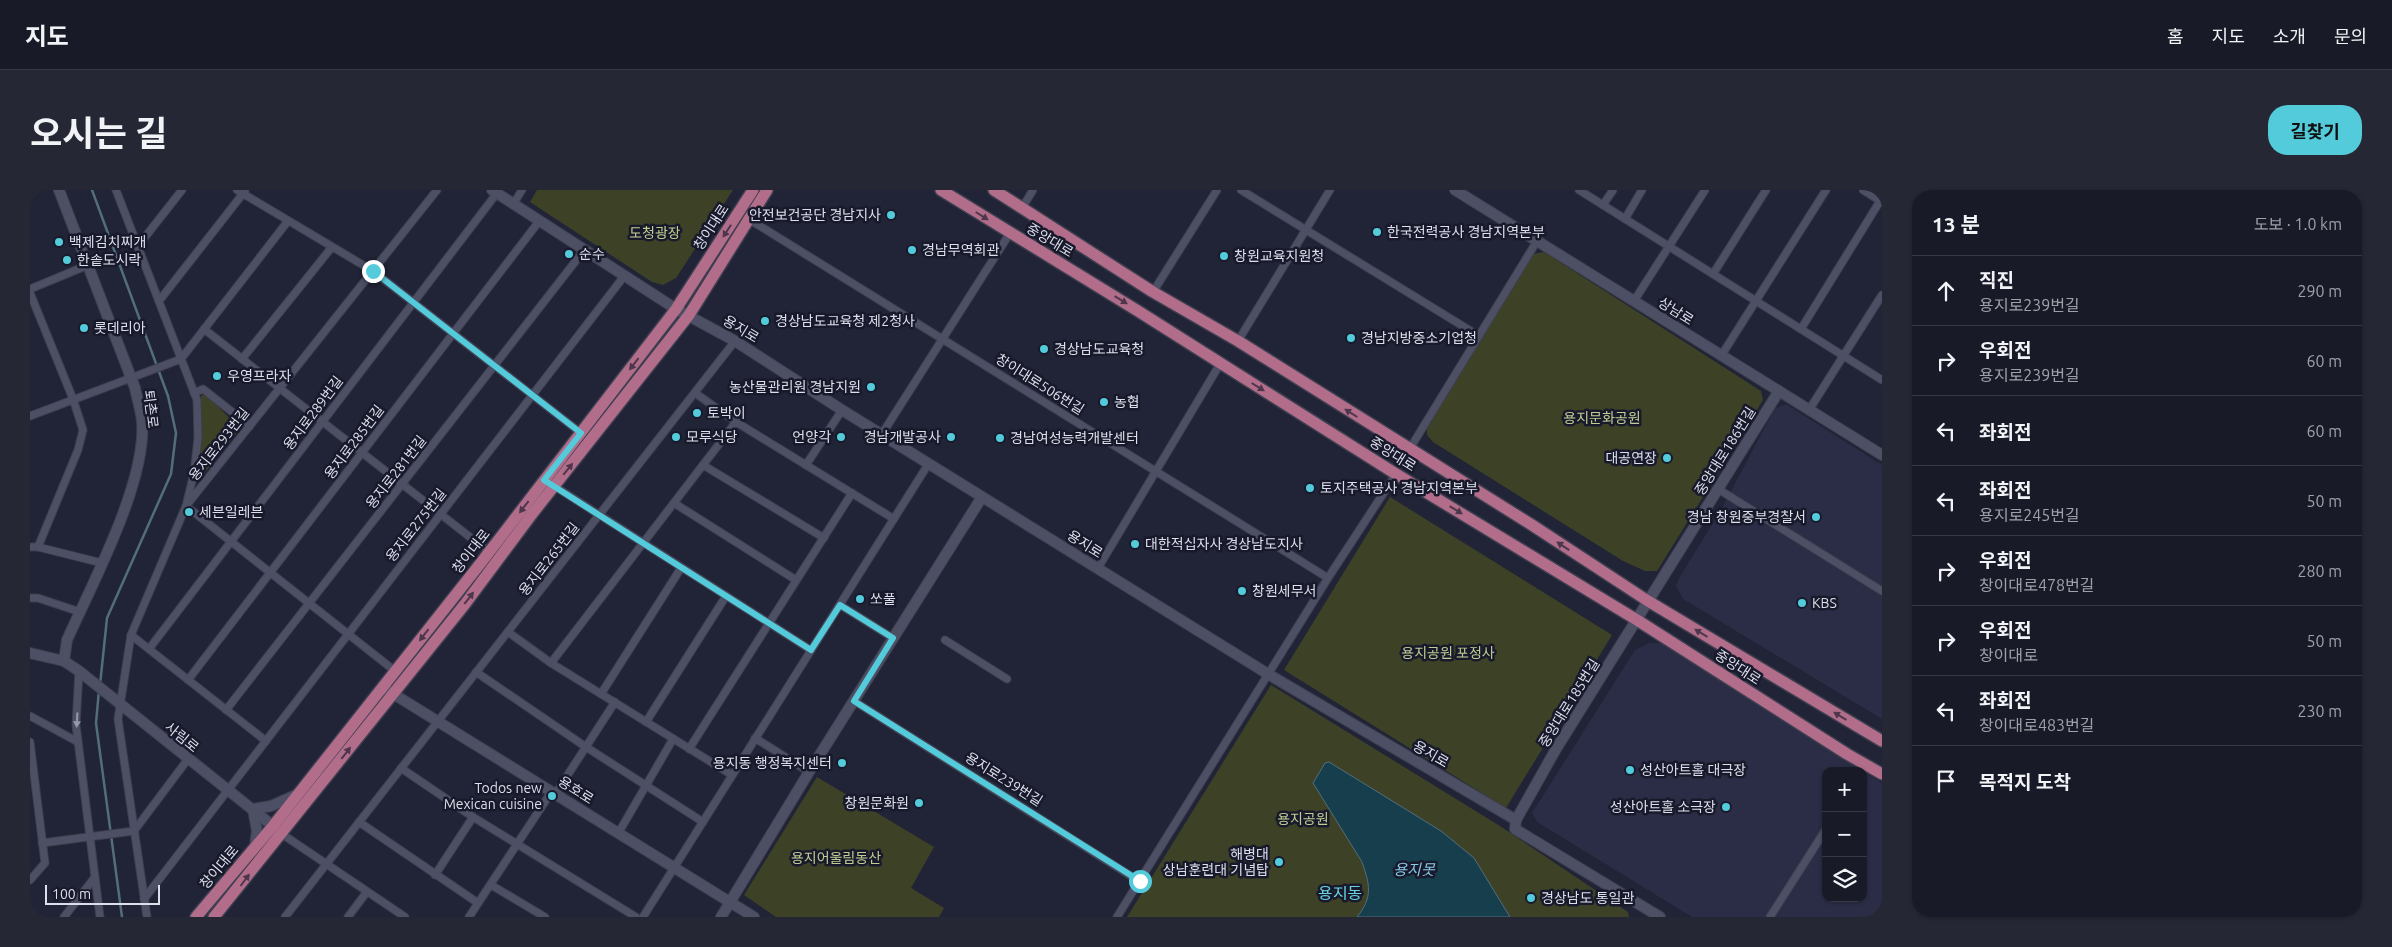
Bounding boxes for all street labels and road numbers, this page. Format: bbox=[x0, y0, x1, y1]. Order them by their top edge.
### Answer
street label: 창이대로 bbox=[690, 201, 732, 253]
street label: 중앙대로 bbox=[1024, 220, 1076, 260]
street label: 상남로 bbox=[1655, 294, 1697, 328]
street label: 용지로 bbox=[720, 312, 762, 346]
street label: 창이대로506번길 bbox=[993, 350, 1087, 418]
street label: 용지로289번길 bbox=[280, 373, 346, 453]
street label: 퇴촌로 bbox=[141, 389, 161, 429]
street label: 용지로285번길 bbox=[321, 402, 387, 482]
street label: 용지로293번길 bbox=[186, 404, 252, 484]
street label: 중앙대로186번길 bbox=[1691, 404, 1759, 498]
street label: 용지로281번길 bbox=[363, 432, 429, 512]
street label: 중앙대로 bbox=[1367, 434, 1419, 474]
street label: 용지로275번길 bbox=[383, 485, 449, 565]
street label: 용지로265번길 bbox=[516, 519, 582, 599]
street label: 창이대로 bbox=[449, 526, 493, 576]
street label: 용지로 bbox=[1064, 527, 1106, 561]
street label: 중앙대로 bbox=[1712, 646, 1764, 688]
street label: 중앙대로185번길 bbox=[1535, 656, 1603, 750]
street label: 사림로 bbox=[162, 719, 202, 755]
street label: 용지로 bbox=[1410, 737, 1452, 771]
street label: 용지로239번길 bbox=[962, 749, 1046, 809]
street label: 용호로 bbox=[555, 773, 597, 807]
street label: 창이대로 bbox=[196, 842, 242, 892]

